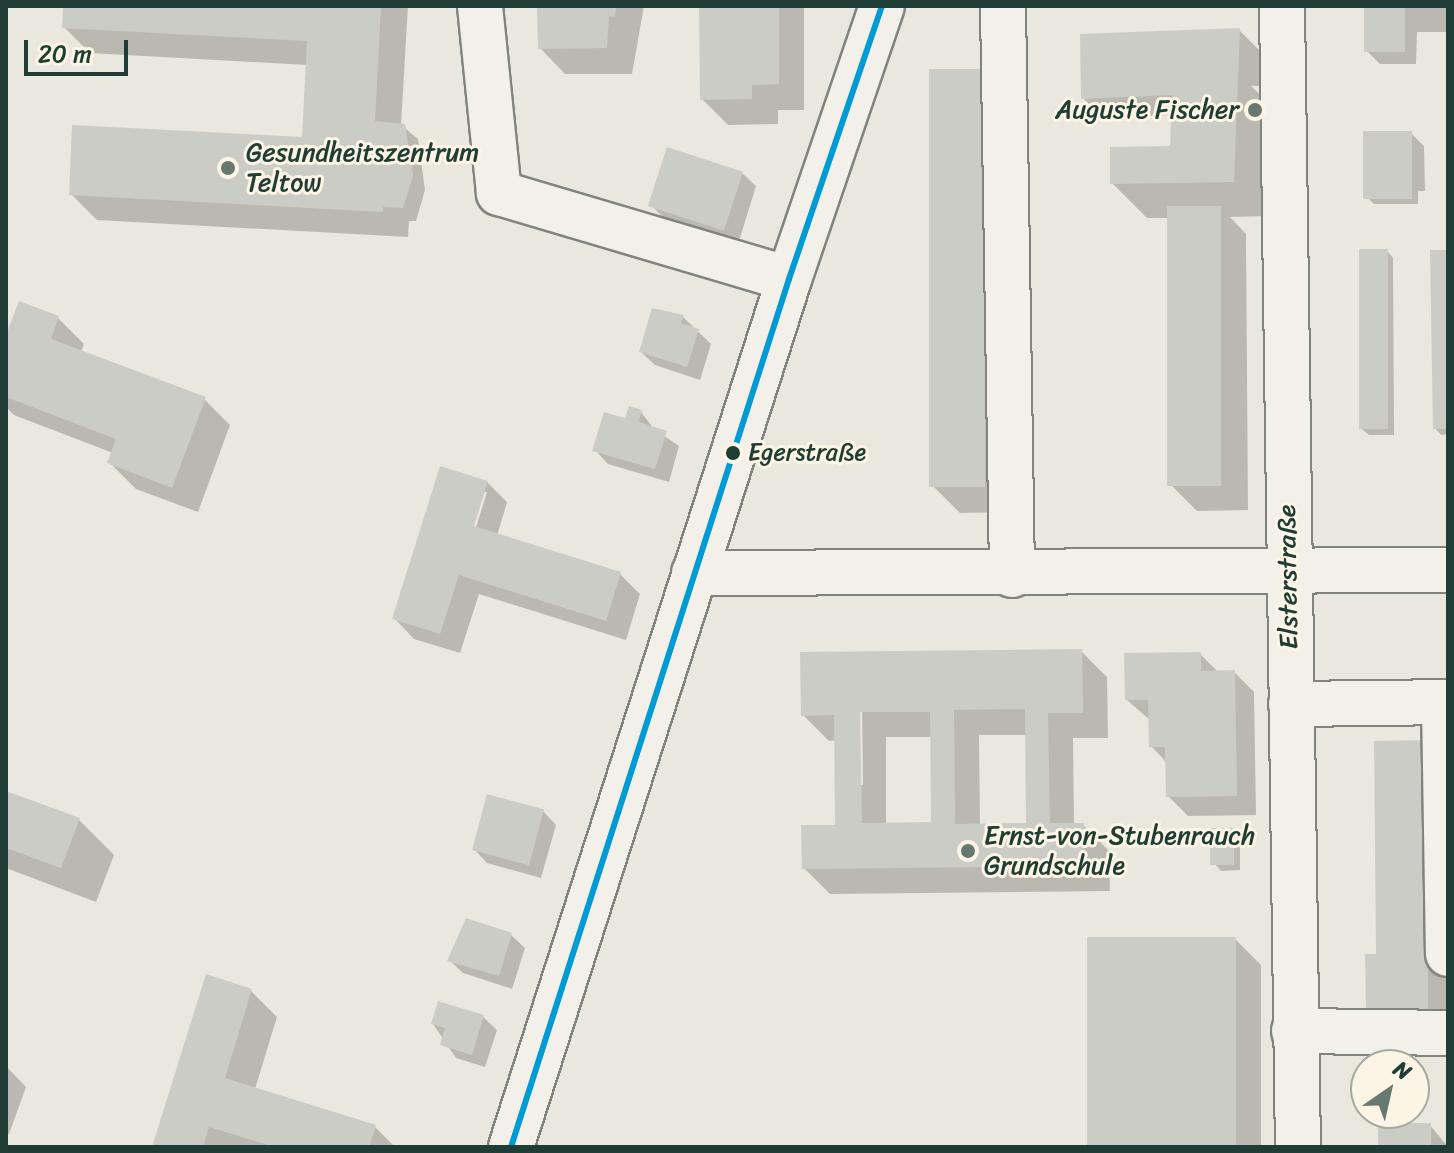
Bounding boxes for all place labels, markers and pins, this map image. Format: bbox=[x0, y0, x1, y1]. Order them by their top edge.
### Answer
place label: Auguste Fischer bbox=[1055, 94, 1239, 126]
marker: Auguste Fischer bbox=[1246, 101, 1264, 119]
place label: Gesundheitszentrum Teltow bbox=[246, 137, 479, 198]
marker: Gesundheitszentrum Teltow bbox=[217, 157, 239, 179]
place label: Egerstraße bbox=[748, 439, 866, 467]
marker: Egerstraße bbox=[725, 445, 741, 461]
place label: Ernst-von-Stubenrauch Grundschule bbox=[984, 820, 1255, 882]
marker: Ernst-von-Stubenrauch Grundschule bbox=[959, 842, 977, 860]

